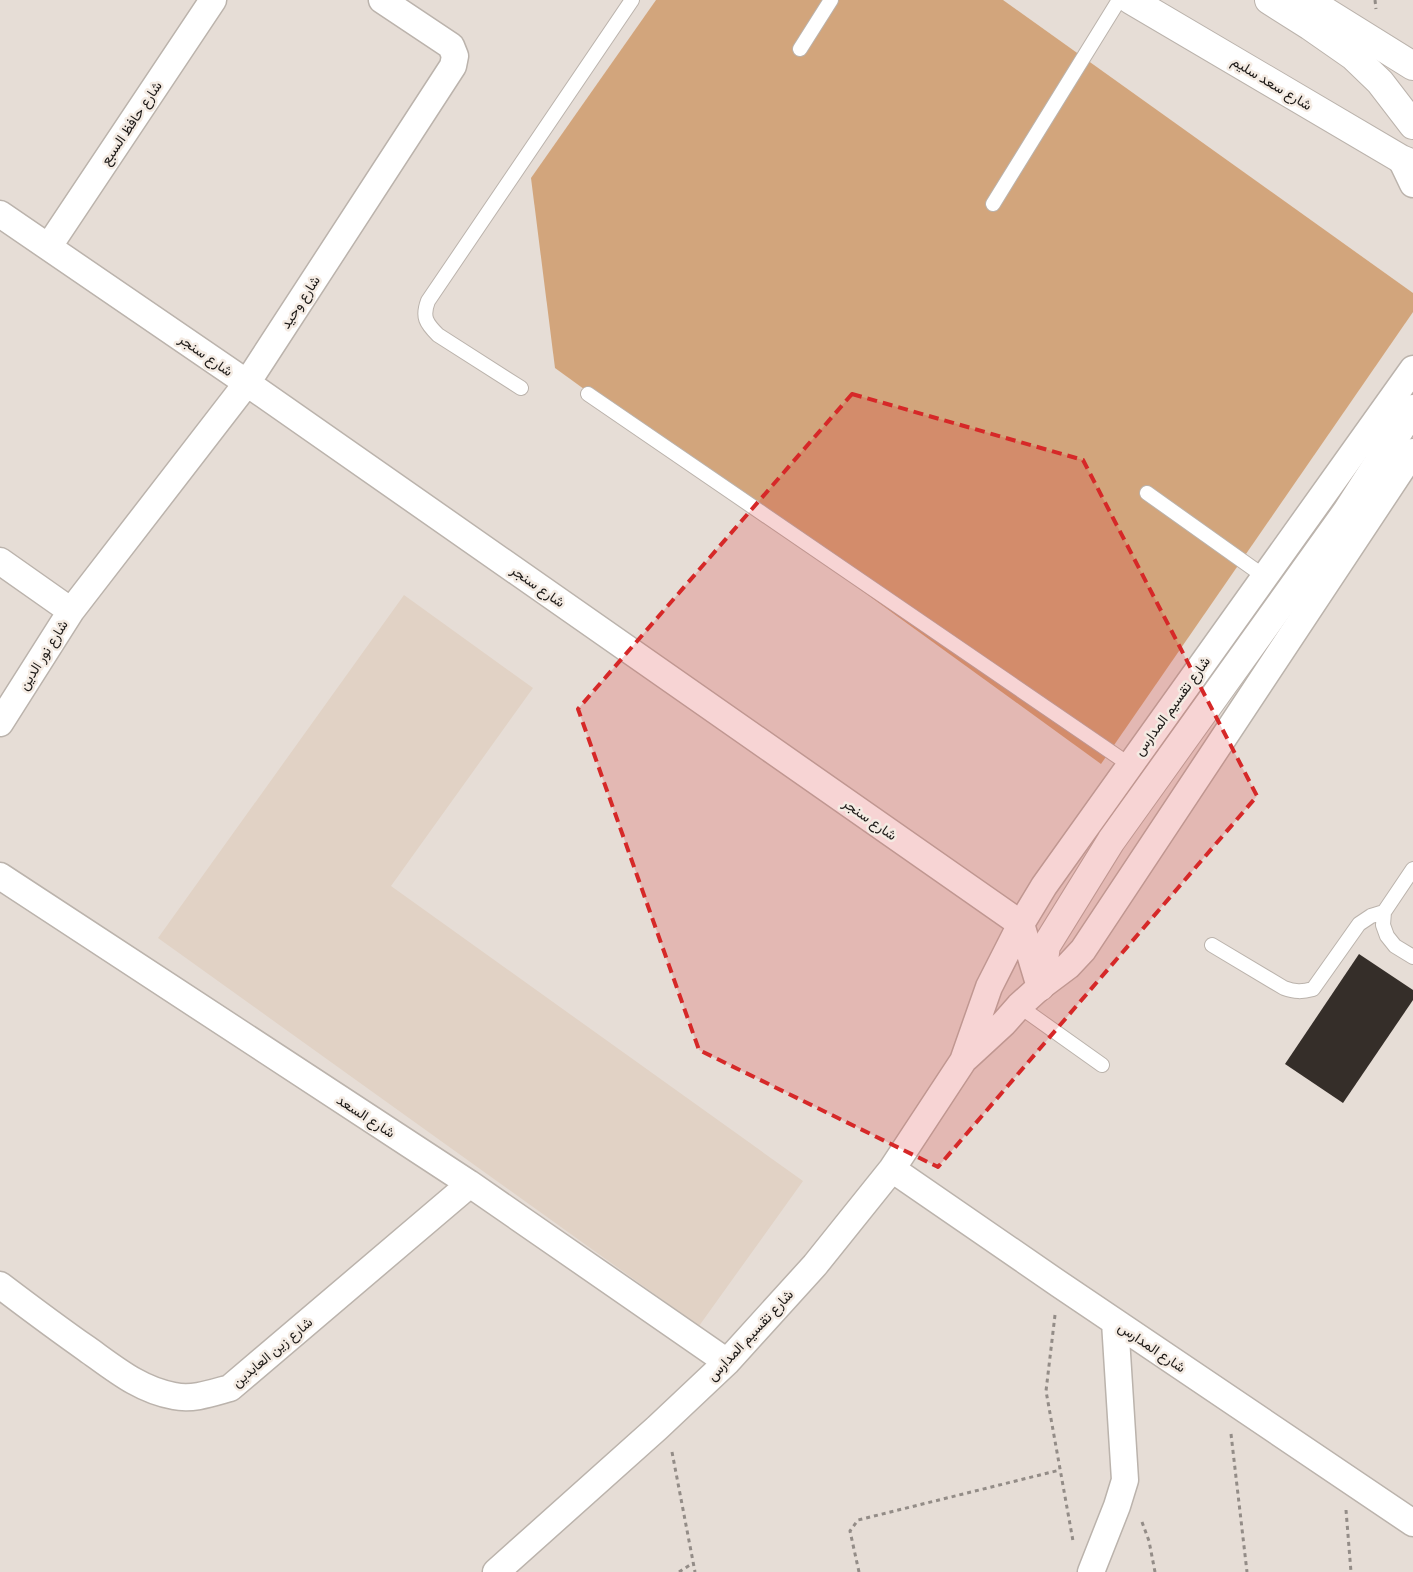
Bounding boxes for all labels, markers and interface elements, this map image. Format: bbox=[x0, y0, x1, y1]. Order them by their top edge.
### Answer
street label: شارع سعد سليم bbox=[1227, 53, 1315, 116]
street label: شارع حافظ السبع bbox=[97, 78, 167, 169]
street label: شارع وحيد bbox=[277, 273, 325, 333]
street label: شارع سنجر bbox=[173, 330, 236, 382]
street label: شارع سنجر bbox=[505, 561, 568, 613]
street label: شارع نور الدين bbox=[15, 617, 73, 695]
street label: شارع تقسيم المدارس bbox=[1131, 653, 1216, 760]
street label: شارع سنجر bbox=[837, 794, 900, 846]
street label: شارع السعد bbox=[332, 1091, 398, 1143]
street label: شارع تقسيم المدارس bbox=[704, 1286, 798, 1386]
street label: شارع زين العابدين bbox=[229, 1314, 317, 1393]
street label: شارع المدارس bbox=[1114, 1319, 1189, 1378]

